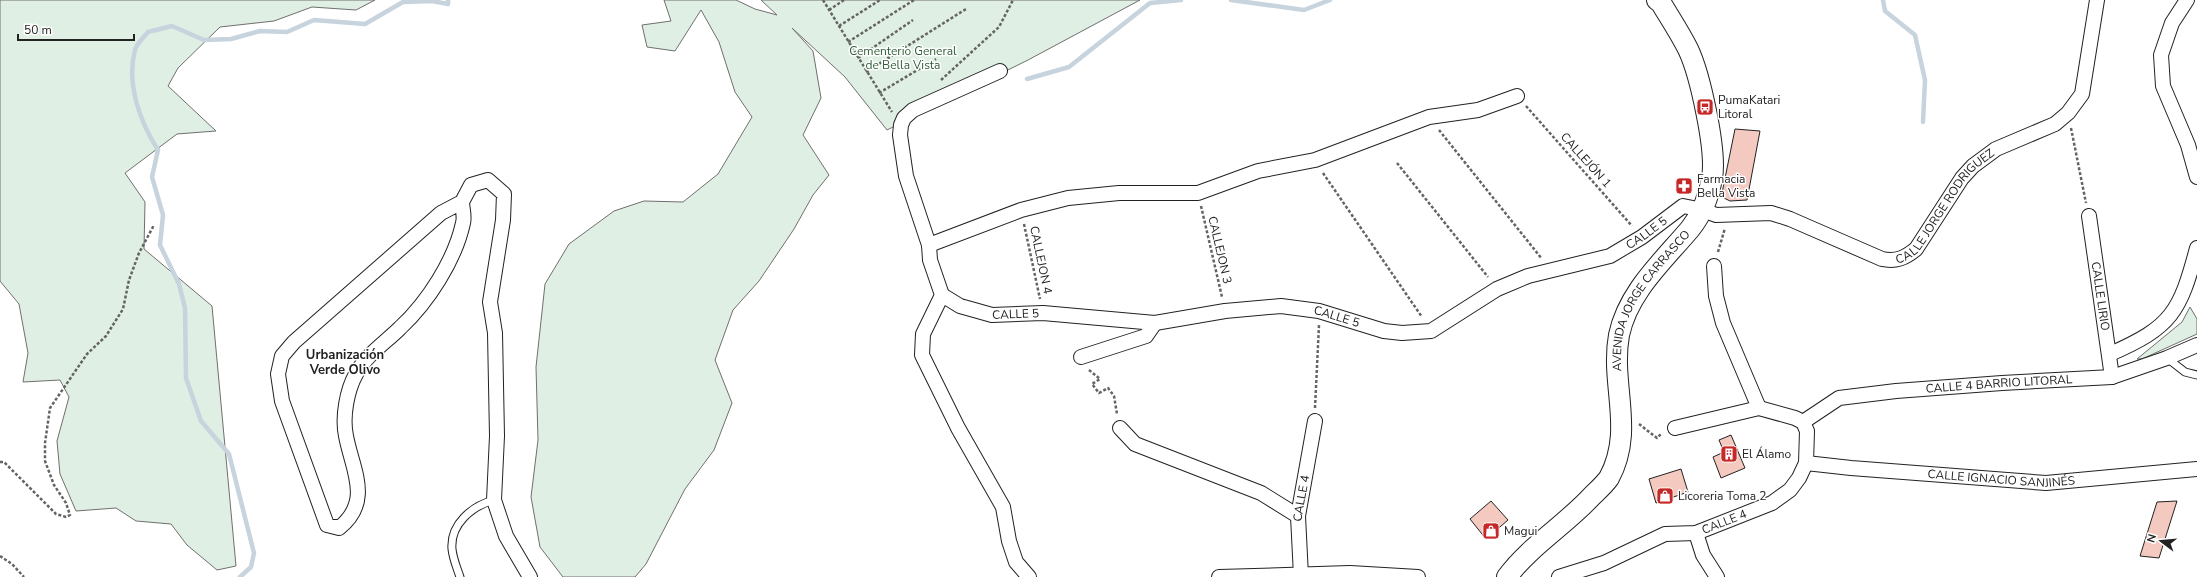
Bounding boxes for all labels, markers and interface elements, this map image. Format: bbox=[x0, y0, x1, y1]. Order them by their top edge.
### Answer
scale bar bbox=[18, 16, 134, 42]
text: 50 m bbox=[24, 22, 52, 38]
park label: Cementerio General de Bella Vista bbox=[849, 43, 957, 73]
place label: PumaKatari Litoral bbox=[1718, 92, 1780, 122]
bus stop icon: PumaKatari Litoral bbox=[1695, 97, 1715, 117]
street label: CALLEJÓN 1 bbox=[1557, 129, 1615, 191]
street label: CALLE JORGE RODRIGUEZ bbox=[1893, 145, 1997, 267]
place label: Farmacia Bella Vista bbox=[1697, 171, 1755, 201]
pharmacy icon: Farmacia Bella Vista bbox=[1674, 176, 1694, 196]
street label: CALLE 5 bbox=[1623, 213, 1670, 253]
street label: CALLEJON 3 bbox=[1204, 215, 1236, 285]
street label: CALLEJON 4 bbox=[1026, 225, 1056, 295]
street label: AVENIDA JORGE CARRASCO bbox=[1609, 227, 1694, 372]
street label: CALLE LIRIO bbox=[2088, 261, 2113, 332]
street label: CALLE 5 bbox=[1313, 302, 1362, 331]
street label: CALLE 5 bbox=[992, 305, 1039, 323]
district label: Urbanización Verde Olivo bbox=[306, 346, 384, 379]
street label: CALLE 4 BARRIO LITORAL bbox=[1925, 371, 2073, 397]
building icon: El Álamo bbox=[1719, 444, 1739, 464]
place label: El Álamo bbox=[1742, 446, 1792, 462]
street label: CALLE IGNACIO SANJINÉS bbox=[1927, 466, 2076, 491]
street label: CALLE 4 bbox=[1290, 474, 1313, 522]
shop icon: Licoreria Toma 2 bbox=[1655, 486, 1675, 506]
place label: Licoreria Toma 2 bbox=[1678, 488, 1766, 504]
street label: CALLE 4 bbox=[1699, 506, 1749, 538]
shop icon: Magui bbox=[1481, 521, 1501, 541]
north arrow bbox=[2141, 521, 2181, 561]
place label: Magui bbox=[1504, 523, 1537, 539]
text: N bbox=[2144, 532, 2160, 544]

